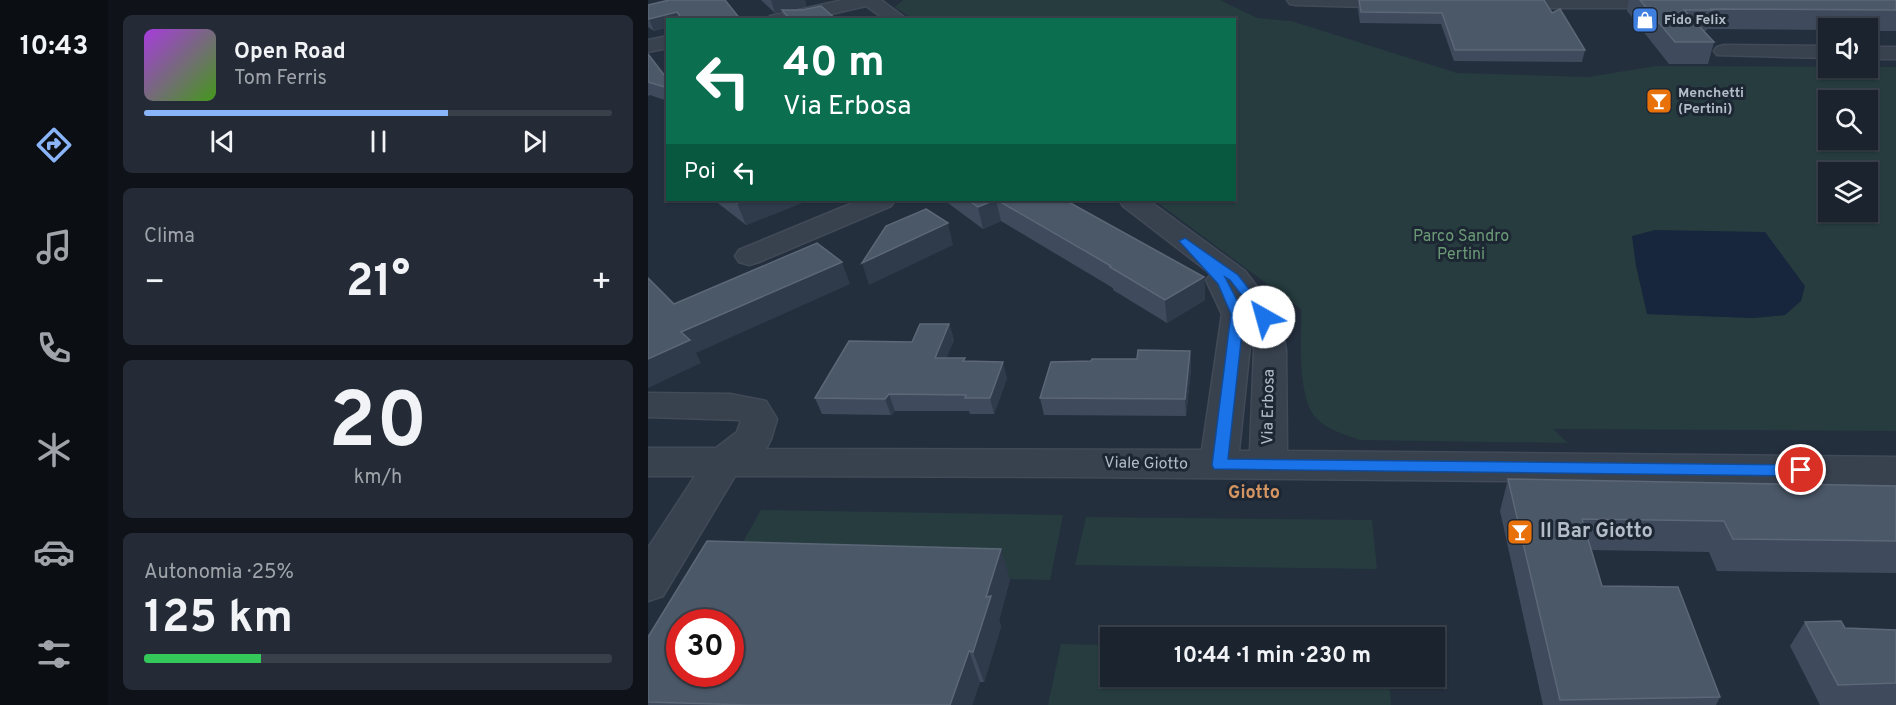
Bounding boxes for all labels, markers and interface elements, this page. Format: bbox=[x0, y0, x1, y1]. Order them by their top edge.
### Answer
shop icon: Fido Felix bbox=[1630, 5, 1660, 35]
place label: Fido Felix bbox=[1664, 12, 1726, 29]
map controls bbox=[1818, 18, 1878, 222]
button: sound bbox=[1818, 18, 1878, 78]
text: 10:43 bbox=[20, 30, 88, 64]
text: 40 m bbox=[783, 38, 885, 91]
text: Open Road bbox=[234, 39, 346, 66]
icon: left bbox=[684, 42, 762, 120]
text: Tom Ferris bbox=[234, 66, 327, 92]
place label: Menchetti (Pertini) bbox=[1678, 85, 1744, 118]
bar icon: Menchetti (Pertini) bbox=[1644, 86, 1674, 116]
text: Via Erbosa bbox=[783, 90, 911, 124]
button: search bbox=[1818, 90, 1878, 150]
icon: directions bbox=[33, 124, 75, 166]
icon: previous bbox=[206, 125, 239, 158]
icon: pause bbox=[362, 125, 395, 158]
icon: next bbox=[518, 125, 551, 158]
icon: left bbox=[728, 156, 761, 189]
text: Poi bbox=[684, 159, 716, 186]
button: layers bbox=[1818, 162, 1878, 222]
text: Clima bbox=[144, 224, 195, 250]
icon: music bbox=[33, 226, 75, 268]
park label: Parco Sandro Pertini bbox=[1413, 227, 1509, 265]
text: 21° bbox=[346, 255, 410, 312]
text: − bbox=[144, 263, 165, 305]
text: + bbox=[591, 263, 612, 305]
position arrow bbox=[1232, 285, 1296, 349]
icon: phone bbox=[33, 327, 75, 369]
street label: Via Erbosa bbox=[1258, 369, 1280, 445]
text: 20 bbox=[329, 376, 427, 475]
icon: climate bbox=[33, 429, 75, 471]
pin bbox=[1775, 444, 1826, 495]
street label: Viale Giotto bbox=[1104, 453, 1188, 475]
icon: arrive bbox=[1784, 453, 1817, 486]
text: km/h bbox=[354, 465, 402, 491]
district label: Giotto bbox=[1228, 482, 1280, 505]
bar icon: Il Bar Giotto bbox=[1505, 517, 1535, 547]
place label: Il Bar Giotto bbox=[1540, 519, 1653, 545]
icon: car bbox=[33, 531, 75, 573]
text: Autonomia · 25% bbox=[144, 560, 294, 586]
text: 125 km bbox=[144, 591, 293, 648]
speed limit sign: 30 bbox=[666, 609, 744, 687]
icon: filters bbox=[33, 633, 75, 675]
text: 10:44 · 1 min · 230 m bbox=[1174, 643, 1371, 670]

